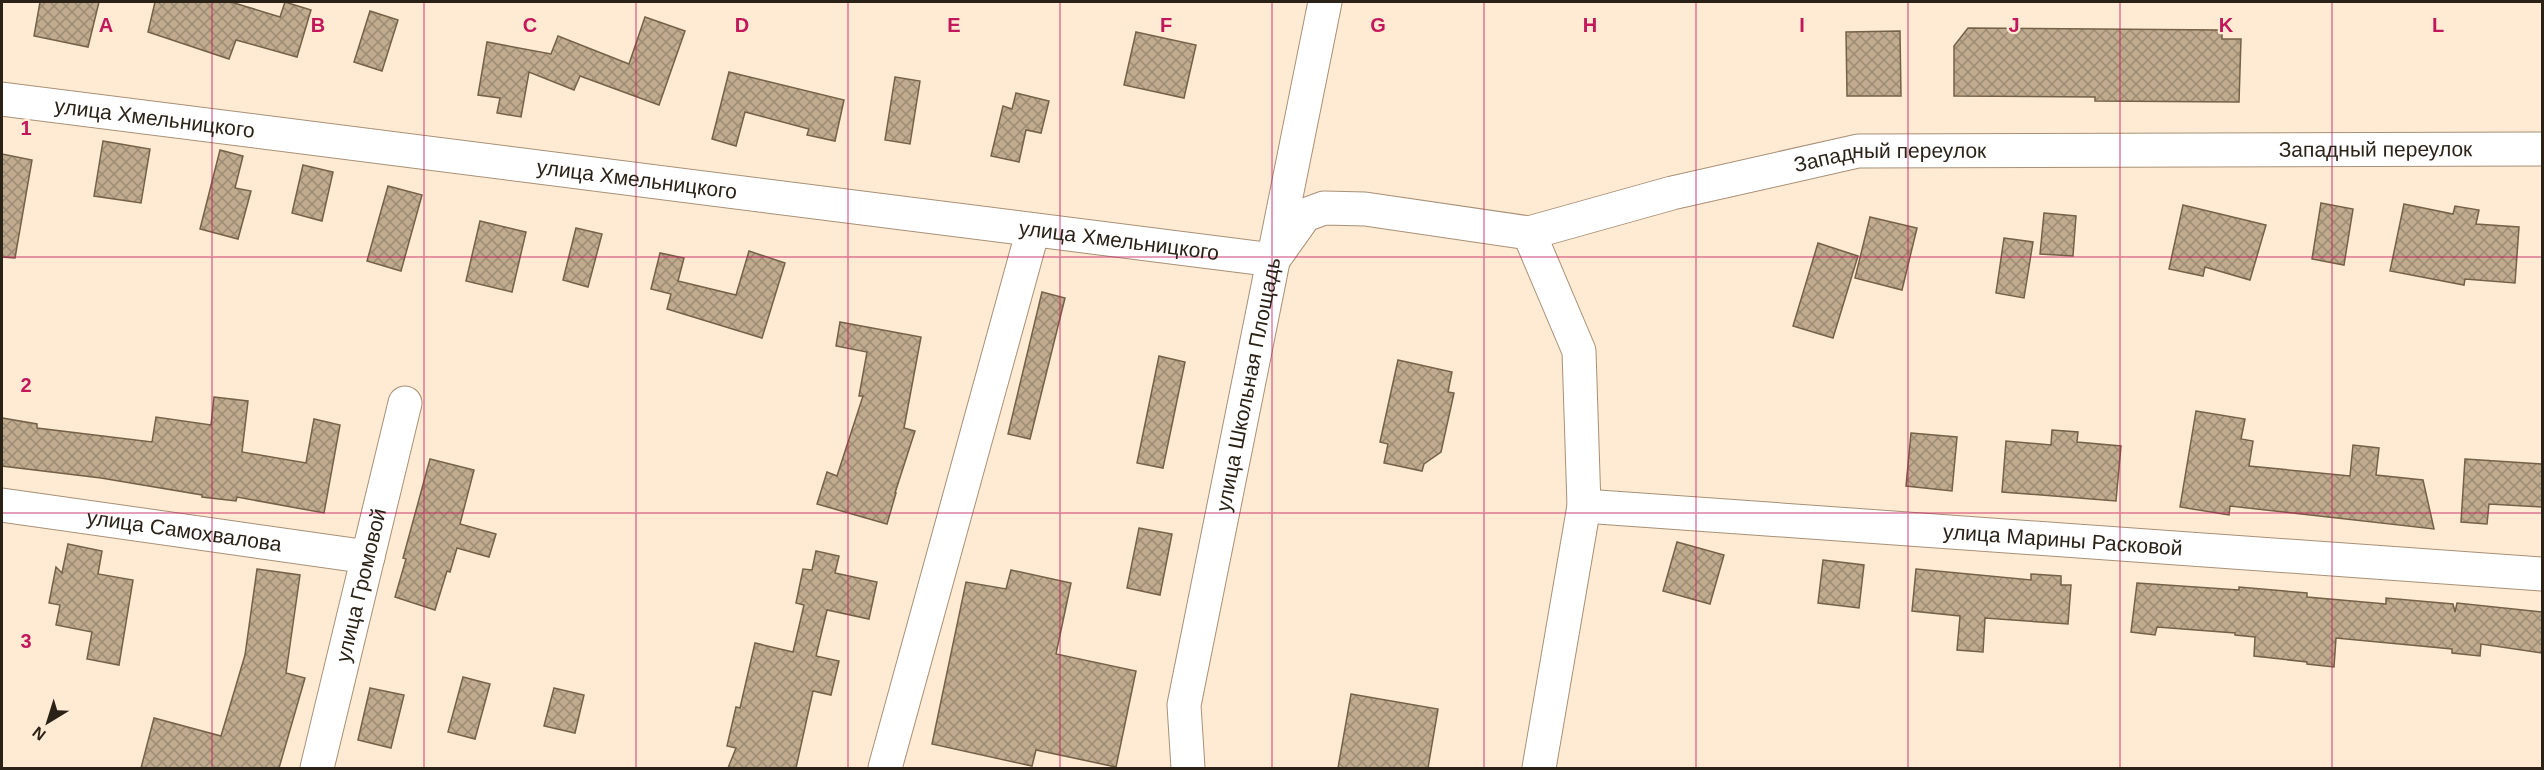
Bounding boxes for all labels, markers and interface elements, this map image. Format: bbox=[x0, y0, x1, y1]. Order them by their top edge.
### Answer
text: A bbox=[99, 14, 113, 36]
text: B bbox=[311, 14, 325, 36]
text: C bbox=[523, 14, 537, 36]
text: D bbox=[735, 14, 749, 36]
text: E bbox=[947, 14, 961, 36]
text: F bbox=[1160, 14, 1172, 36]
text: G bbox=[1370, 14, 1386, 36]
text: H bbox=[1583, 14, 1597, 36]
text: I bbox=[1799, 14, 1805, 36]
text: J bbox=[2008, 14, 2020, 36]
text: K bbox=[2219, 14, 2234, 36]
text: L bbox=[2432, 14, 2444, 36]
street label: улица Хмельницкого bbox=[53, 94, 256, 142]
text: 1 bbox=[20, 117, 32, 139]
street label: Западный переулок bbox=[2279, 137, 2473, 161]
street label: Западный переулок bbox=[1792, 139, 1987, 176]
street label: улица Хмельницкого bbox=[536, 155, 738, 203]
street label: улица Хмельницкого bbox=[1018, 216, 1221, 264]
street label: улица Школьная Площадь bbox=[1211, 255, 1285, 514]
text: 2 bbox=[20, 374, 32, 396]
street label: улица Самохвалова bbox=[85, 505, 283, 556]
street label: улица Громовой bbox=[331, 506, 390, 664]
street label: улица Марины Расковой bbox=[1942, 520, 2183, 559]
text: 3 bbox=[20, 630, 32, 652]
north arrow bbox=[18, 692, 78, 752]
text: N bbox=[29, 723, 49, 744]

